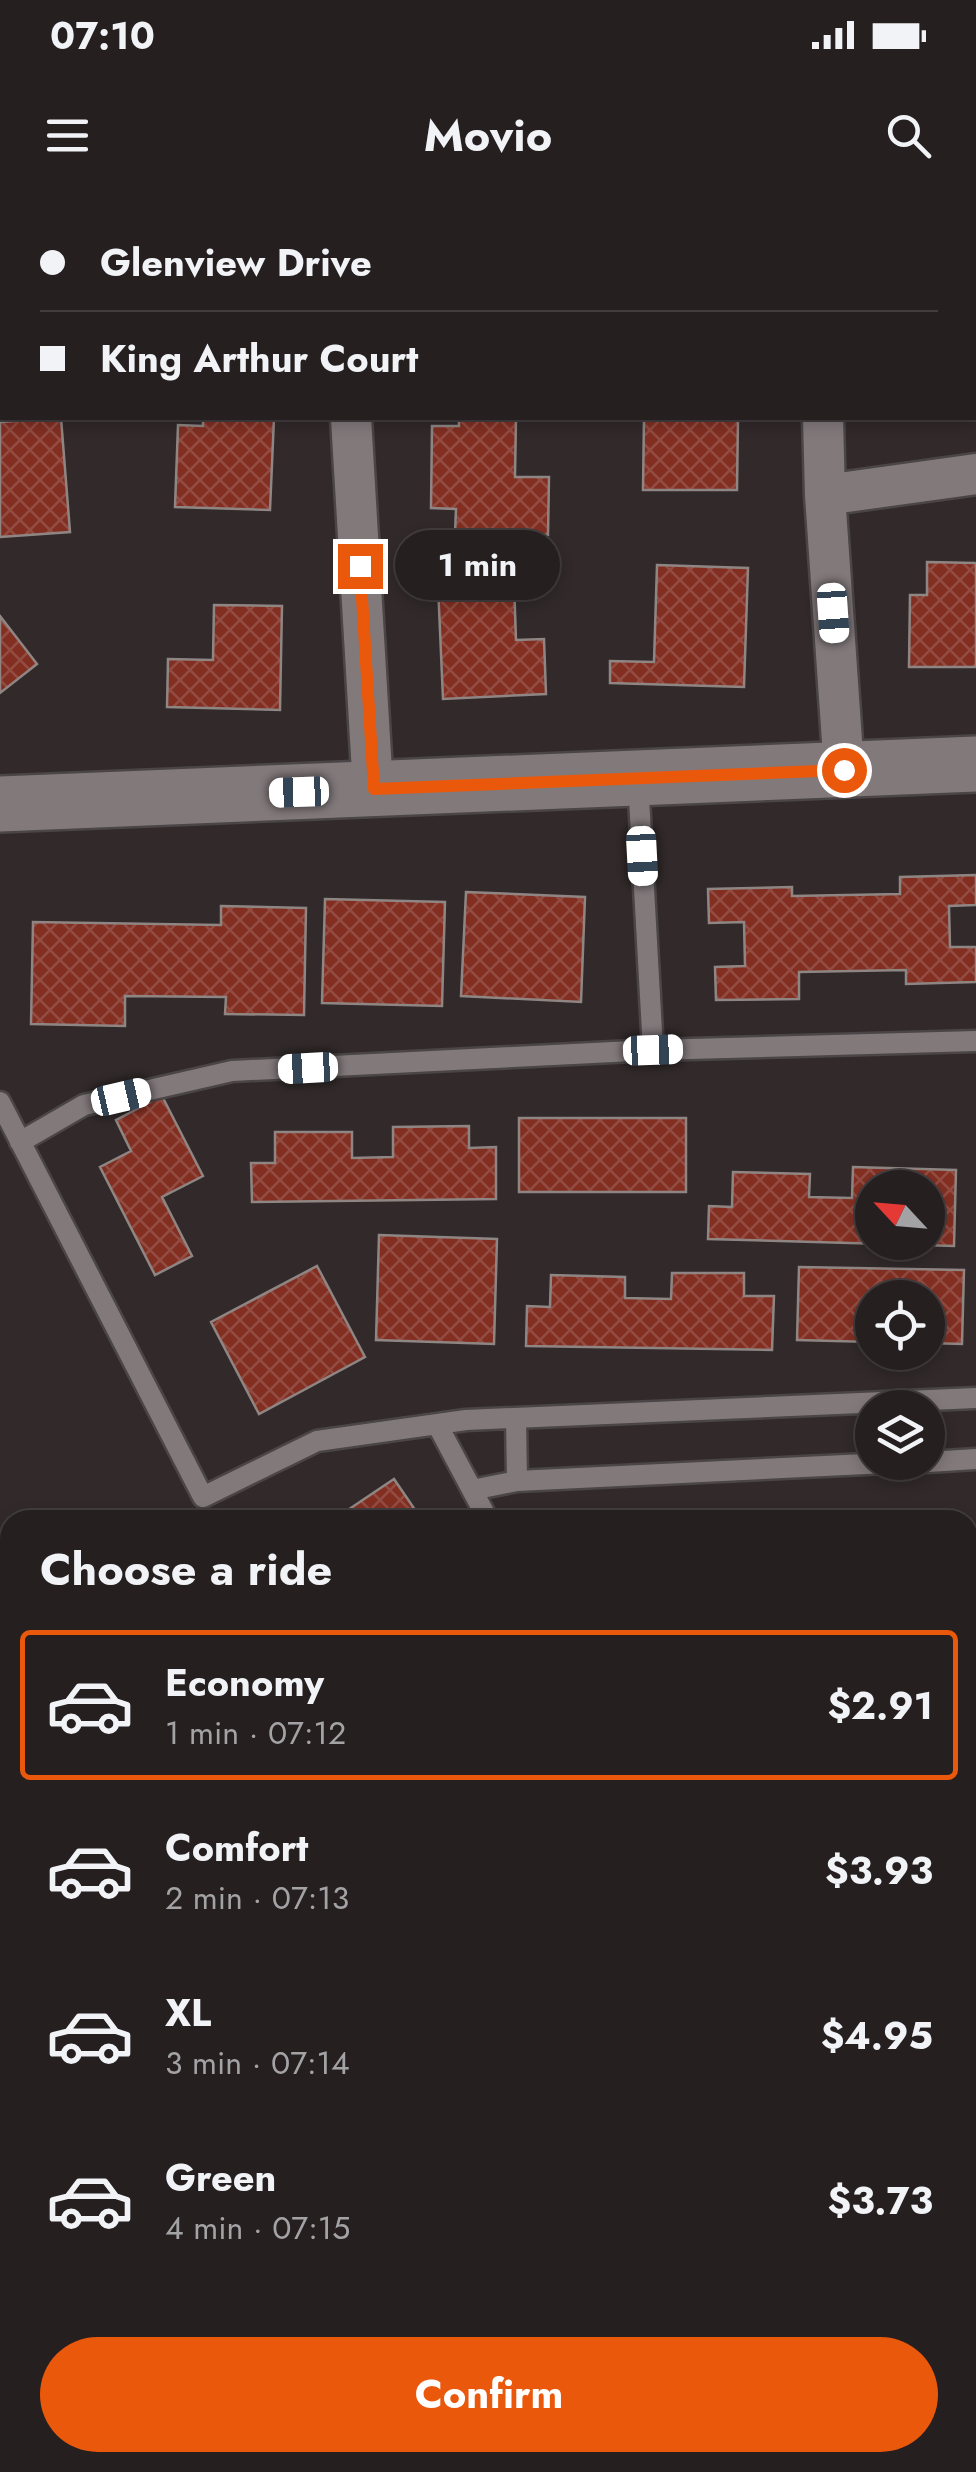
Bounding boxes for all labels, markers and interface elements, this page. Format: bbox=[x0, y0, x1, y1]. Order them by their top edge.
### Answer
text: 07:10 bbox=[50, 8, 155, 63]
text: Movio bbox=[424, 103, 552, 168]
icon: menu bbox=[40, 108, 95, 163]
icon: search bbox=[881, 108, 936, 163]
text: Glenview Drive bbox=[100, 235, 372, 290]
text: King Arthur Court bbox=[100, 331, 418, 386]
callout: 1 min bbox=[395, 531, 560, 601]
text: 1 min bbox=[438, 542, 517, 588]
route end bbox=[338, 544, 383, 589]
car bbox=[816, 582, 850, 644]
route start bbox=[822, 748, 867, 793]
car bbox=[268, 776, 330, 808]
car bbox=[625, 825, 659, 887]
car bbox=[622, 1034, 684, 1066]
car bbox=[277, 1051, 339, 1085]
car bbox=[88, 1076, 154, 1118]
north arrow bbox=[855, 1170, 945, 1260]
map controls bbox=[855, 1170, 945, 1480]
button: locate bbox=[855, 1280, 945, 1370]
button: layers bbox=[855, 1390, 945, 1480]
text: Choose a ride bbox=[40, 1537, 332, 1602]
text: Economy bbox=[165, 1655, 324, 1710]
icon: car bbox=[45, 1660, 135, 1750]
text: $2.91 bbox=[827, 1678, 933, 1733]
text: 1 min · 07:12 bbox=[165, 1710, 346, 1756]
text: Comfort bbox=[165, 1820, 308, 1875]
icon: car bbox=[45, 1825, 135, 1915]
text: $3.93 bbox=[825, 1843, 933, 1898]
text: 2 min · 07:13 bbox=[165, 1875, 349, 1921]
text: XL bbox=[165, 1985, 211, 2040]
icon: car bbox=[45, 1990, 135, 2080]
text: $4.95 bbox=[821, 2008, 933, 2063]
text: 3 min · 07:14 bbox=[165, 2040, 350, 2086]
text: Green bbox=[165, 2150, 276, 2205]
icon: car bbox=[45, 2155, 135, 2245]
text: $3.73 bbox=[828, 2173, 933, 2228]
text: 4 min · 07:15 bbox=[165, 2205, 350, 2251]
button: Confirm bbox=[40, 2337, 938, 2452]

